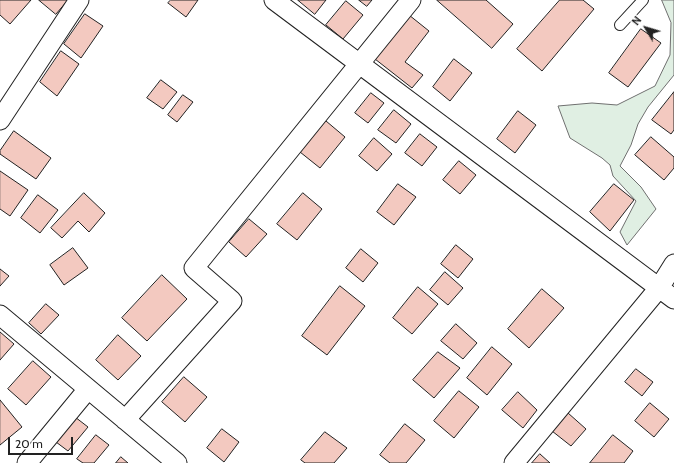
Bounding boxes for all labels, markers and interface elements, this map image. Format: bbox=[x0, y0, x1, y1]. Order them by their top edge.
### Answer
north arrow bbox=[626, 8, 666, 48]
text: N bbox=[629, 13, 644, 28]
scale bar bbox=[10, 429, 75, 455]
text: 20 m bbox=[15, 436, 43, 451]

